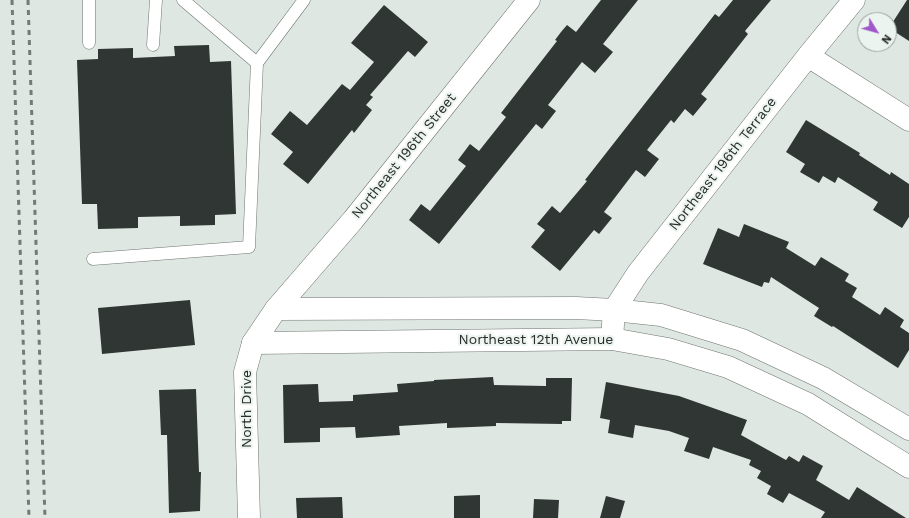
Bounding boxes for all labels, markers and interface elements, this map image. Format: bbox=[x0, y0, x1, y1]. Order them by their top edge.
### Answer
north arrow bbox=[857, 12, 897, 52]
text: N bbox=[879, 32, 894, 46]
street label: Northeast 196th Street bbox=[348, 90, 460, 222]
street label: Northeast 196th Terrace bbox=[666, 94, 780, 234]
street label: Northeast 12th Avenue bbox=[459, 332, 613, 348]
street label: North Drive bbox=[239, 370, 255, 448]

